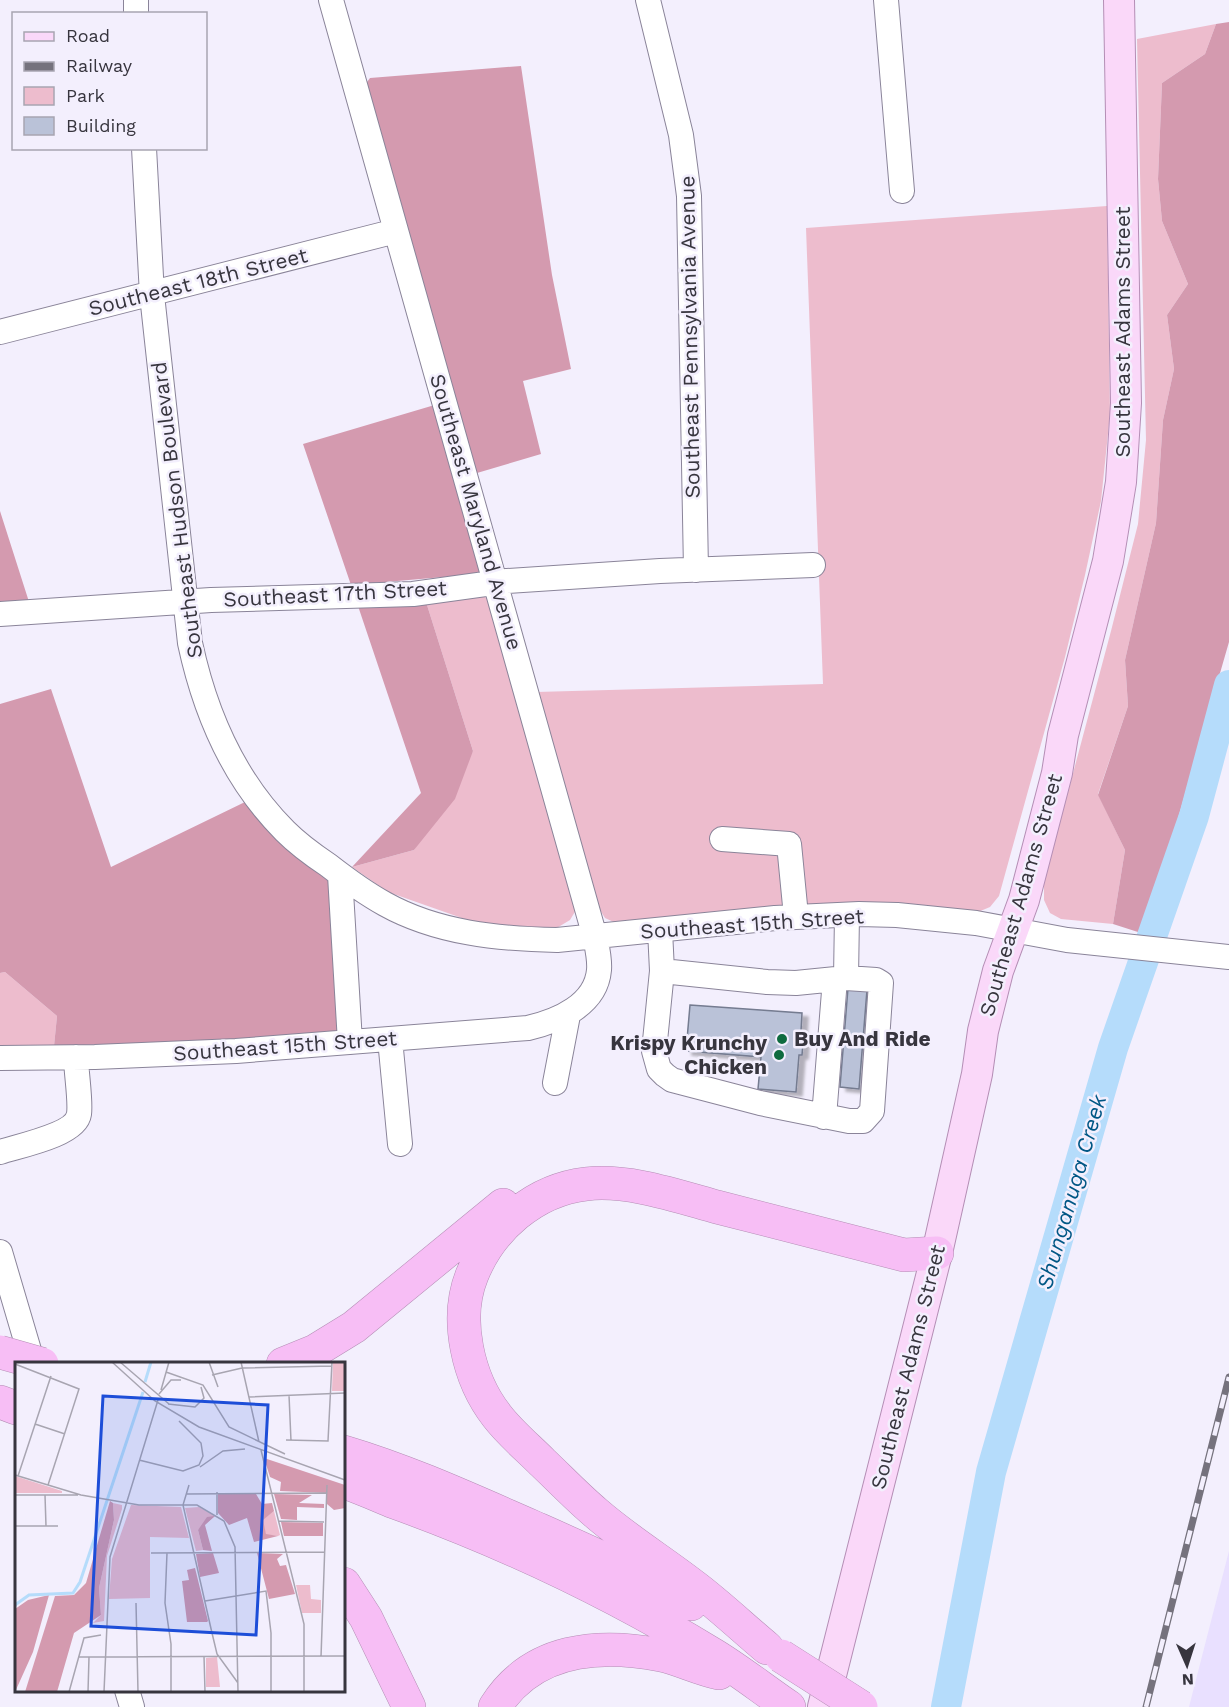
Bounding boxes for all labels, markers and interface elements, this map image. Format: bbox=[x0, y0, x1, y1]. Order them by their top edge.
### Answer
legend bbox=[12, 12, 207, 150]
text: Road bbox=[66, 25, 110, 46]
text: Railway bbox=[66, 55, 133, 76]
text: Park bbox=[66, 85, 105, 106]
text: Building bbox=[66, 115, 136, 136]
street label: Southeast Pennsylvania Avenue bbox=[674, 175, 705, 499]
street label: Southeast Adams Street bbox=[1110, 206, 1135, 458]
street label: Southeast 18th Street bbox=[86, 242, 310, 321]
street label: Southeast Hudson Boulevard bbox=[146, 360, 207, 660]
street label: Southeast Maryland Avenue bbox=[425, 371, 528, 653]
street label: Southeast 17th Street bbox=[223, 575, 447, 612]
street label: Southeast Adams Street bbox=[974, 771, 1067, 1019]
street label: Southeast 15th Street bbox=[639, 903, 865, 944]
street label: Southeast 15th Street bbox=[172, 1025, 398, 1066]
place label: Buy And Ride bbox=[794, 1026, 931, 1051]
place label: Krispy Krunchy Chicken bbox=[610, 1030, 767, 1079]
marker: Buy And Ride bbox=[775, 1032, 789, 1046]
marker: Krispy Krunchy Chicken bbox=[772, 1048, 786, 1062]
water label: Shunganuga Creek bbox=[1032, 1091, 1112, 1292]
street label: Southeast Adams Street bbox=[865, 1242, 950, 1492]
inset map bbox=[15, 1362, 345, 1692]
north arrow bbox=[1157, 1635, 1217, 1695]
text: N bbox=[1181, 1670, 1194, 1689]

